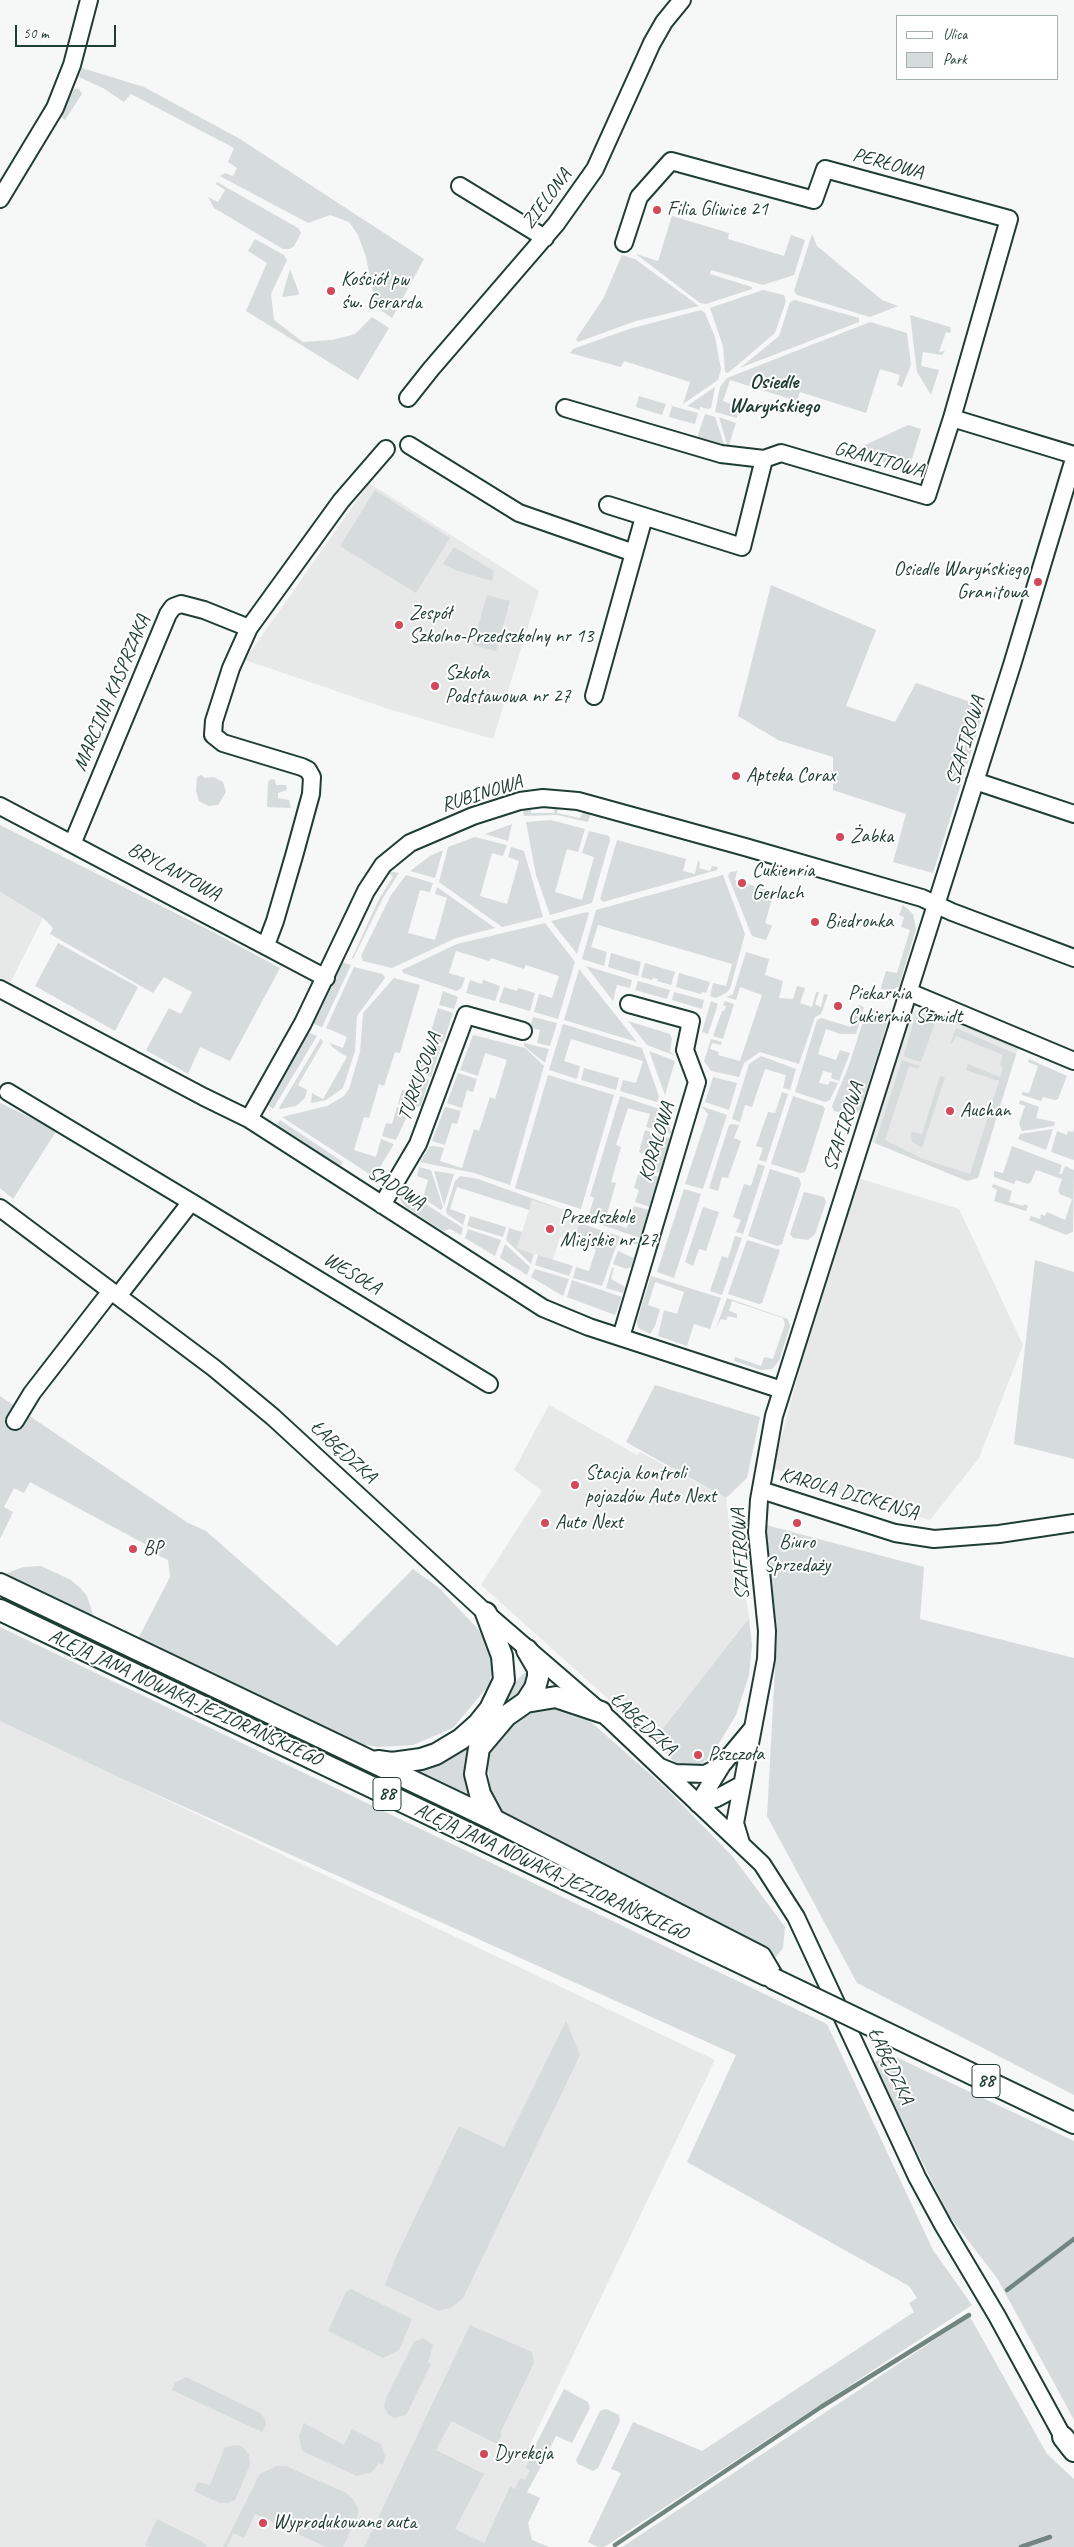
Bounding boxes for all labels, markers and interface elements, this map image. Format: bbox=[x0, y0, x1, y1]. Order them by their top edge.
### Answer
scale bar bbox=[18, 15, 119, 47]
legend bbox=[896, 15, 1059, 80]
text: 50 m bbox=[23, 24, 49, 43]
text: Ulica bbox=[943, 25, 967, 44]
text: Park bbox=[943, 50, 967, 69]
street label: PERŁOWA bbox=[850, 143, 926, 185]
street label: ZIELONA bbox=[517, 165, 577, 233]
place label: Filia Gliwice 21 bbox=[667, 198, 768, 222]
marker: Filia Gliwice 21 bbox=[651, 204, 663, 216]
place label: Kościół pw św. Gerarda bbox=[341, 268, 422, 315]
marker: Kościół pw św. Gerarda bbox=[325, 285, 337, 297]
district label: Osiedle Waryńskiego bbox=[729, 369, 819, 419]
street label: GRANITOWA bbox=[832, 437, 926, 483]
place label: Osiedle Waryńskiego Granitowa bbox=[894, 558, 1028, 605]
marker: Osiedle Waryńskiego Granitowa bbox=[1032, 576, 1044, 588]
place label: Zespół Szkolno-Przedszkolny nr 13 bbox=[409, 602, 593, 649]
street label: MARCINA KASPRZAKA bbox=[68, 611, 156, 775]
marker: Zespół Szkolno-Przedszkolny nr 13 bbox=[393, 619, 405, 631]
place label: Szkoła Podstawowa nr 27 bbox=[445, 662, 570, 709]
marker: Szkoła Podstawowa nr 27 bbox=[429, 680, 441, 692]
street label: SZAFIROWA bbox=[941, 694, 991, 788]
place label: Apteka Corax bbox=[746, 764, 835, 788]
street label: RUBINOWA bbox=[439, 770, 525, 818]
marker: Apteka Corax bbox=[730, 770, 742, 782]
place label: Żabka bbox=[850, 825, 893, 849]
marker: Żabka bbox=[834, 831, 846, 843]
street label: BRYLANTOWA bbox=[123, 837, 225, 907]
place label: Cukienria Gerlach bbox=[752, 859, 814, 906]
marker: Cukienria Gerlach bbox=[736, 877, 748, 889]
place label: Biedronka bbox=[825, 910, 893, 934]
marker: Biedronka bbox=[809, 916, 821, 928]
place label: Piekarnia Cukiernia Szmidt bbox=[848, 982, 962, 1029]
marker: Piekarnia Cukiernia Szmidt bbox=[832, 1000, 844, 1012]
street label: TURKUSOWA bbox=[393, 1030, 447, 1124]
street label: SZAFIROWA bbox=[818, 1080, 870, 1174]
place label: Auchan bbox=[960, 1099, 1010, 1123]
street label: KORALOWA bbox=[634, 1100, 680, 1184]
marker: Auchan bbox=[944, 1105, 956, 1117]
street label: SADOWA bbox=[363, 1161, 429, 1215]
place label: Przedszkole Miejskie nr 27 bbox=[560, 1206, 657, 1253]
marker: Przedszkole Miejskie nr 27 bbox=[544, 1223, 556, 1235]
street label: WESOŁA bbox=[319, 1248, 385, 1300]
street label: ŁABĘDZKA bbox=[305, 1415, 381, 1489]
place label: Stacja kontroli pojazdów Auto Next bbox=[585, 1462, 716, 1509]
street label: KAROLA DICKENSA bbox=[777, 1463, 921, 1525]
marker: Stacja kontroli pojazdów Auto Next bbox=[569, 1479, 581, 1491]
street label: SZAFIROWA bbox=[727, 1508, 755, 1600]
place label: Auto Next bbox=[555, 1511, 623, 1535]
marker: Auto Next bbox=[539, 1517, 551, 1529]
marker: Biuro Sprzedaży bbox=[791, 1517, 803, 1529]
place label: Biuro Sprzedaży bbox=[764, 1531, 830, 1578]
place label: BP bbox=[143, 1537, 163, 1561]
marker: BP bbox=[127, 1543, 139, 1555]
street label: ALEJA JANA NOWAKA-JEZIORAŃSKIEGO bbox=[45, 1624, 325, 1772]
street label: ŁABĘDZKA bbox=[605, 1687, 681, 1761]
place label: Pszczoła bbox=[708, 1743, 764, 1767]
marker: Pszczoła bbox=[692, 1749, 704, 1761]
road number: 88 bbox=[373, 1778, 401, 1810]
street label: ALEJA JANA NOWAKA-JEZIORAŃSKIEGO bbox=[411, 1798, 691, 1946]
street label: ŁABĘDZKA bbox=[862, 2024, 918, 2108]
road number: 88 bbox=[972, 2064, 1000, 2098]
place label: Dyrekcja bbox=[494, 2442, 553, 2466]
marker: Dyrekcja bbox=[478, 2448, 490, 2460]
place label: Wyprodukowane auta bbox=[273, 2511, 416, 2535]
marker: Wyprodukowane auta bbox=[257, 2517, 269, 2529]

